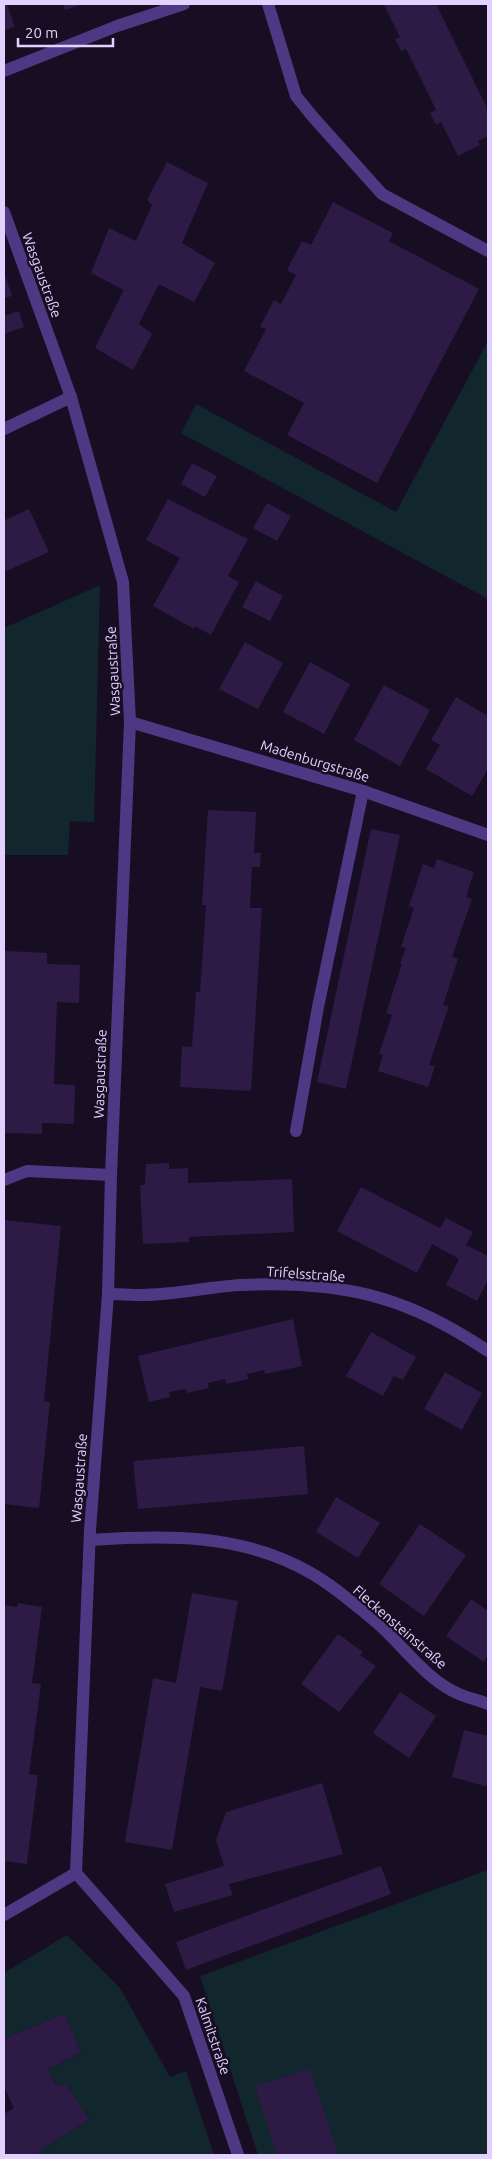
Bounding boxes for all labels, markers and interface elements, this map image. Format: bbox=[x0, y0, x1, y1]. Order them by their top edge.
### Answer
scale bar bbox=[18, 15, 112, 47]
text: 20 m bbox=[25, 24, 58, 41]
street label: Wasgaustraße bbox=[19, 230, 65, 320]
street label: Wasgaustraße bbox=[103, 626, 123, 716]
street label: Madenburgstraße bbox=[259, 737, 371, 785]
street label: Wasgaustraße bbox=[90, 1029, 110, 1119]
street label: Trifelsstraße bbox=[266, 1263, 346, 1285]
street label: Wasgaustraße bbox=[68, 1433, 90, 1523]
street label: Fleckensteinstraße bbox=[350, 1582, 450, 1672]
street label: Kalmitstraße bbox=[192, 1995, 234, 2077]

